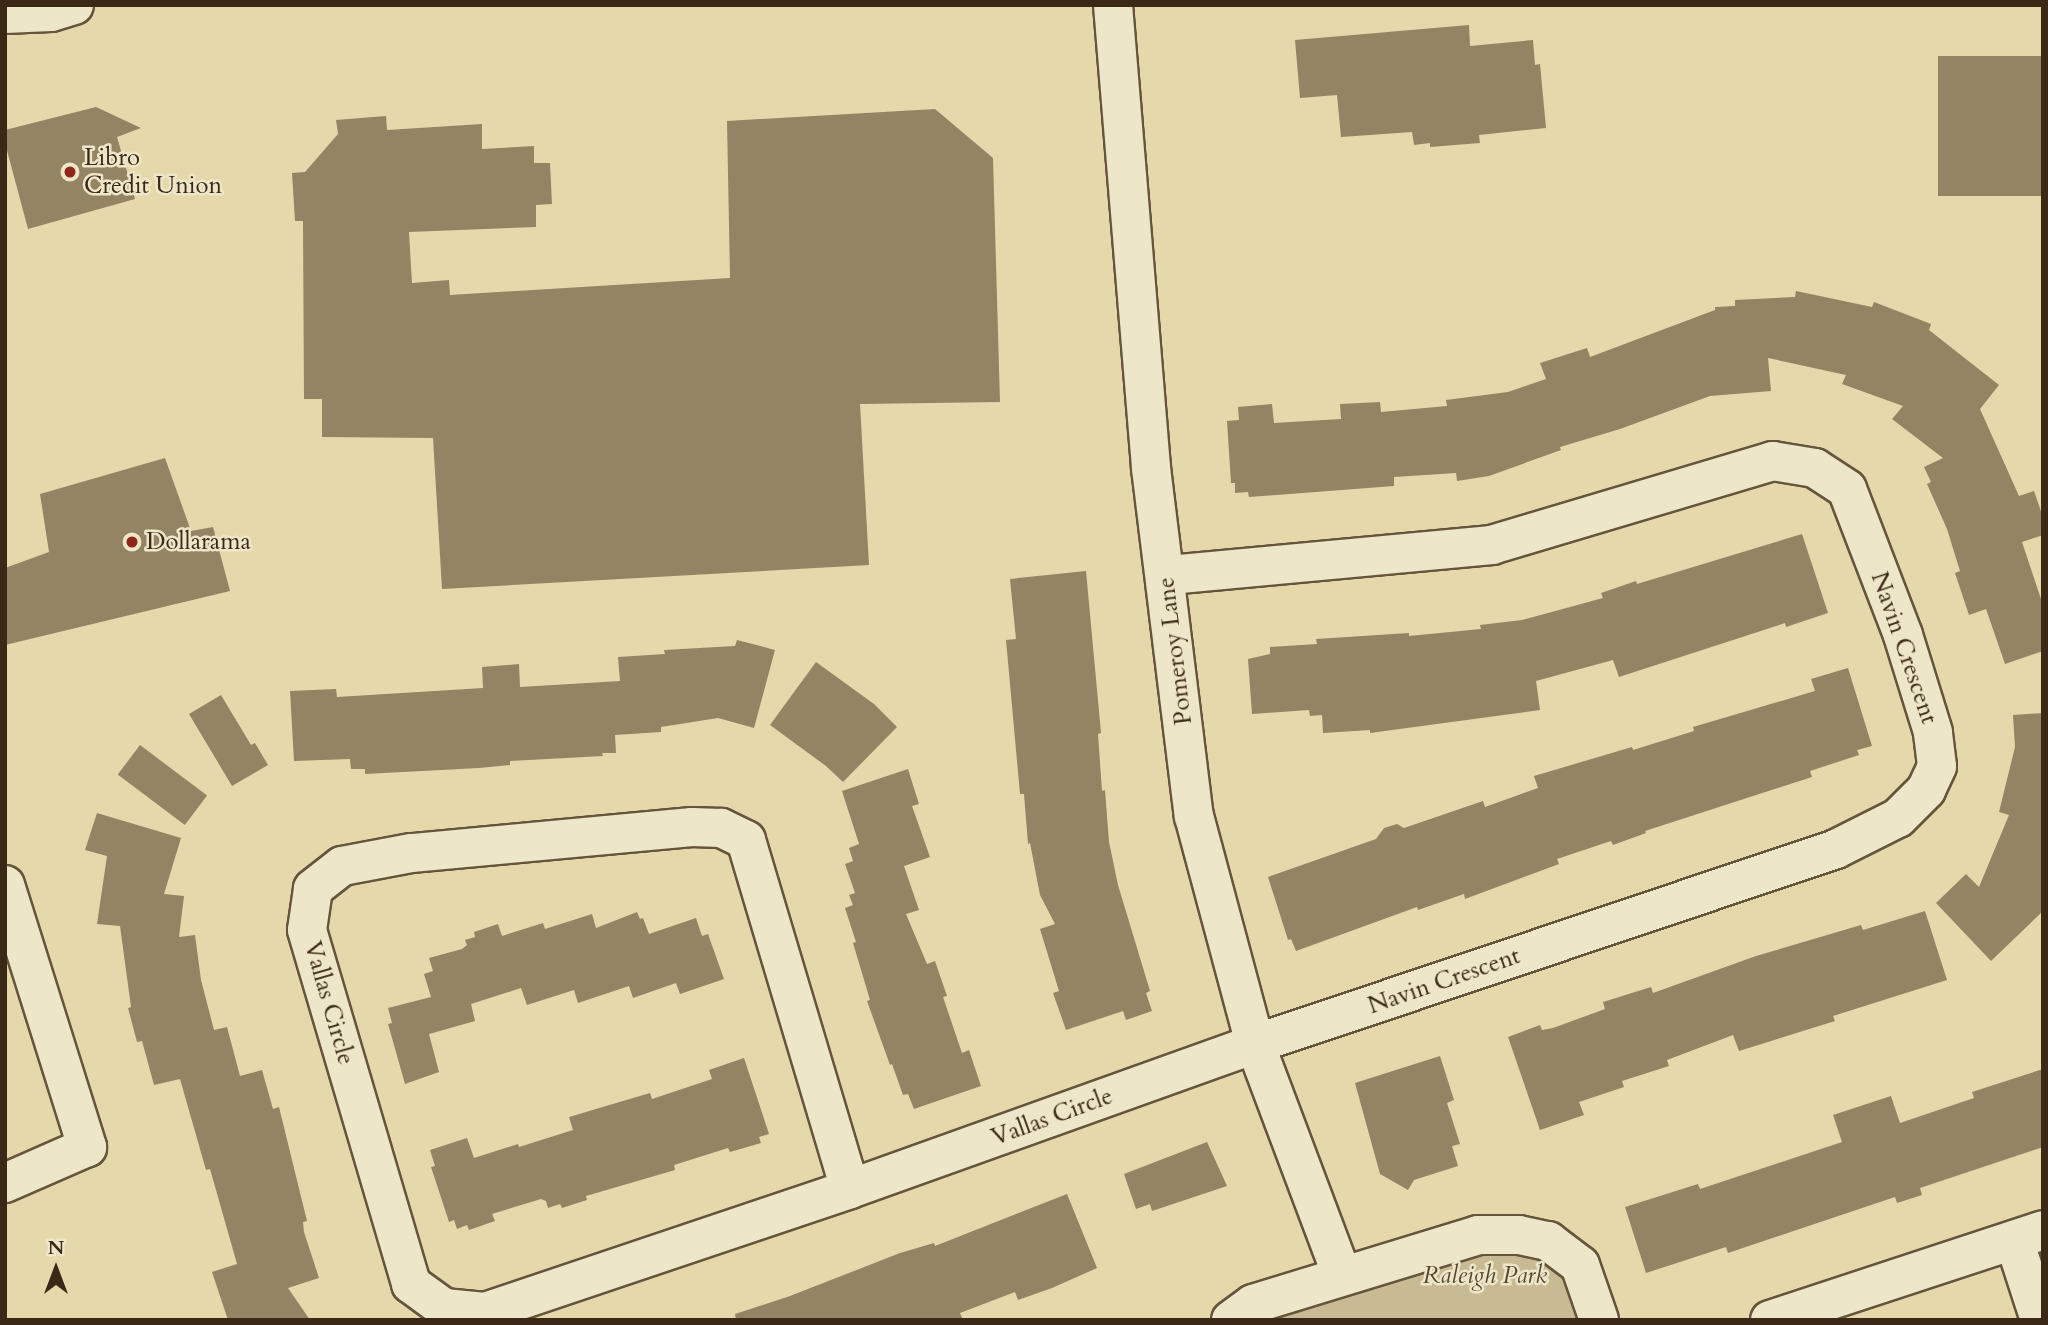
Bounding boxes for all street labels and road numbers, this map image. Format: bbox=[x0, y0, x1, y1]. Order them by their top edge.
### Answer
street label: Navin Crescent bbox=[1865, 568, 1943, 728]
street label: Pomeroy Lane bbox=[1152, 575, 1198, 727]
street label: Vallas Circle bbox=[298, 938, 360, 1068]
street label: Navin Crescent bbox=[1364, 942, 1524, 1020]
street label: Vallas Circle bbox=[987, 1082, 1117, 1152]

